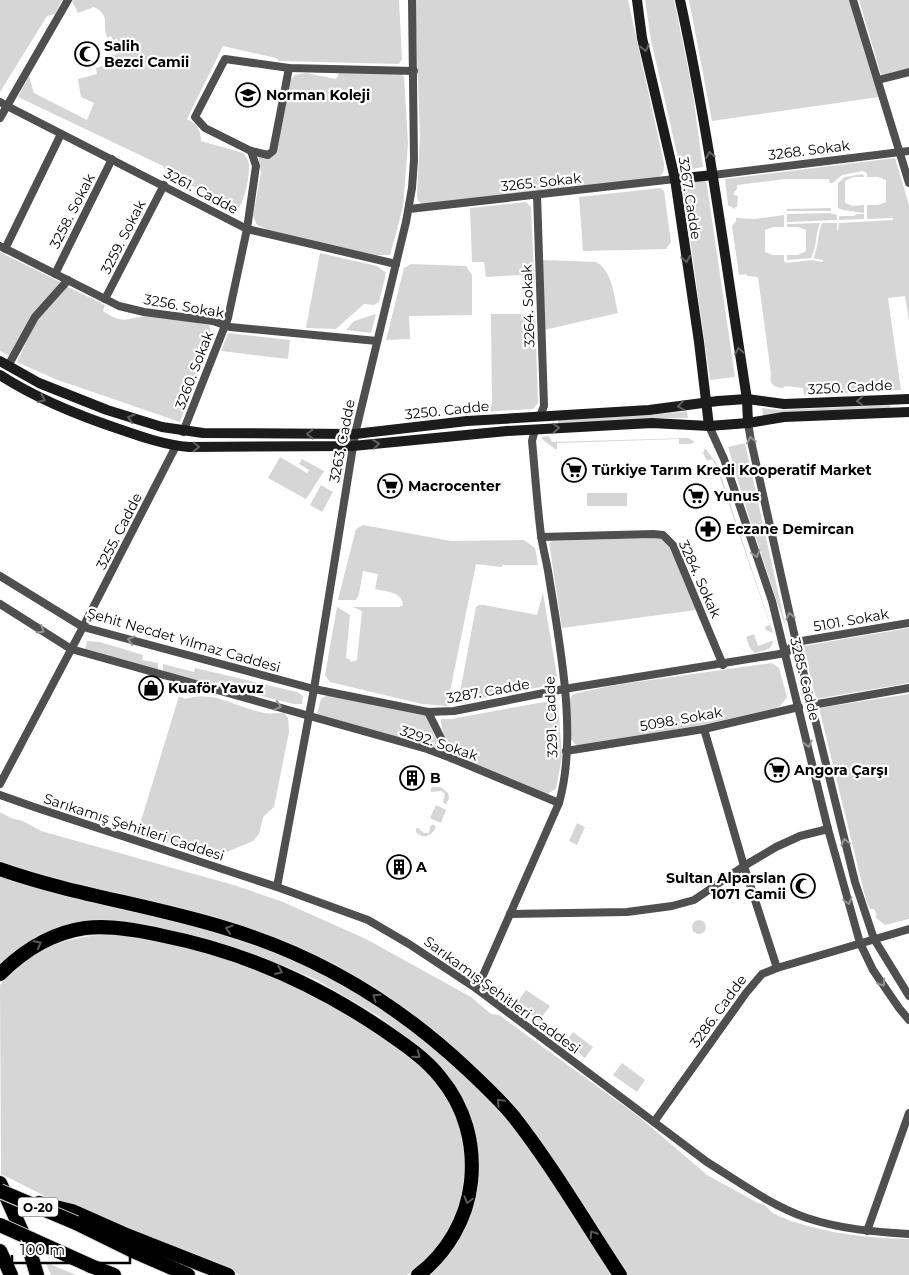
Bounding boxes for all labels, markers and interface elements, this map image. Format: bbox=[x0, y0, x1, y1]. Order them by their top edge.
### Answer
place label: Salih Bezci Camii bbox=[104, 37, 189, 71]
mosque icon: Salih Bezci Camii bbox=[74, 41, 100, 67]
one-way arrow bbox=[639, 44, 650, 52]
school or university icon: Norman Koleji bbox=[235, 82, 261, 108]
place label: Norman Koleji bbox=[266, 86, 370, 104]
street label: 3268. Sokak bbox=[767, 136, 852, 164]
one-way arrow bbox=[705, 151, 715, 160]
street label: 3267. Cadde bbox=[675, 155, 705, 241]
street label: 3261. Cadde bbox=[161, 164, 241, 218]
street label: 3265. Sokak bbox=[500, 169, 583, 195]
street label: 3258. Sokak bbox=[45, 170, 99, 251]
street label: 3259. Sokak bbox=[97, 196, 150, 277]
one-way arrow bbox=[680, 255, 691, 263]
street label: 3264. Sokak bbox=[518, 264, 538, 348]
street label: 3256. Sokak bbox=[142, 290, 226, 322]
street label: 3260. Sokak bbox=[171, 328, 217, 412]
one-way arrow bbox=[735, 346, 745, 355]
street label: 3250. Cadde bbox=[807, 376, 893, 398]
one-way arrow bbox=[37, 393, 46, 403]
one-way arrow bbox=[856, 395, 864, 406]
street label: 3250. Cadde bbox=[404, 397, 490, 423]
street label: 3263. Cadde bbox=[325, 398, 359, 484]
one-way arrow bbox=[676, 400, 684, 411]
one-way arrow bbox=[128, 414, 136, 424]
one-way arrow bbox=[552, 423, 560, 434]
one-way arrow bbox=[305, 429, 313, 439]
one-way arrow bbox=[746, 436, 756, 445]
one-way arrow bbox=[373, 439, 381, 450]
one-way arrow bbox=[193, 442, 201, 453]
supermarket icon: Türkiye Tarım Kredi Kooperatif Market bbox=[561, 457, 587, 483]
place label: Türkiye Tarım Kredi Kooperatif Market bbox=[592, 461, 871, 479]
supermarket icon: Macrocenter bbox=[377, 473, 403, 499]
place label: Macrocenter bbox=[408, 477, 501, 495]
supermarket icon: Yunus bbox=[683, 483, 709, 509]
place label: Yunus bbox=[713, 487, 760, 505]
street label: 3255. Cadde bbox=[92, 490, 146, 572]
pharmacy icon: Eczane Demircan bbox=[695, 516, 721, 542]
place label: Eczane Demircan bbox=[726, 520, 854, 538]
street label: 3284. Sokak bbox=[675, 537, 725, 621]
one-way arrow bbox=[750, 549, 760, 557]
street label: Şehit Necdet Yılmaz Caddesi bbox=[85, 604, 283, 676]
street label: 5101. Sokak bbox=[812, 604, 891, 635]
one-way arrow bbox=[785, 611, 796, 620]
one-way arrow bbox=[36, 624, 45, 634]
one-way arrow bbox=[127, 635, 136, 646]
street label: 3285. Cadde bbox=[786, 636, 824, 722]
shop icon: Kuaför Yavuz bbox=[138, 675, 164, 701]
street label: 3287. Cadde bbox=[445, 675, 531, 707]
street label: 3291. Cadde bbox=[541, 676, 561, 758]
place label: Kuaför Yavuz bbox=[168, 679, 264, 697]
one-way arrow bbox=[273, 701, 282, 711]
street label: 5098. Sokak bbox=[638, 703, 724, 735]
street label: 3292. Sokak bbox=[398, 721, 481, 765]
one-way arrow bbox=[802, 739, 813, 748]
supermarket icon: Angora Çarşı bbox=[764, 757, 790, 783]
place label: Angora Çarşı bbox=[793, 761, 888, 779]
building icon: B bbox=[399, 765, 425, 791]
place label: B bbox=[430, 769, 441, 787]
street label: Sarıkamış Şehitleri Caddesi bbox=[41, 789, 227, 865]
one-way arrow bbox=[840, 837, 851, 846]
building icon: A bbox=[386, 854, 412, 880]
place label: A bbox=[415, 858, 427, 876]
place label: Sultan Alparslan 1071 Camii bbox=[666, 869, 786, 903]
mosque icon: Sultan Alparslan 1071 Camii bbox=[790, 873, 816, 899]
one-way arrow bbox=[842, 897, 853, 906]
one-way arrow bbox=[225, 925, 234, 935]
street label: Sarıkamış Şehitleri Caddesi bbox=[420, 932, 584, 1058]
one-way arrow bbox=[33, 940, 42, 950]
one-way arrow bbox=[274, 965, 283, 975]
street label: 3286. Cadde bbox=[686, 971, 750, 1051]
one-way arrow bbox=[876, 978, 885, 987]
one-way arrow bbox=[372, 994, 382, 1003]
one-way arrow bbox=[411, 1049, 420, 1057]
one-way arrow bbox=[497, 1098, 506, 1107]
one-way arrow bbox=[463, 1195, 473, 1203]
road number: O-20 bbox=[18, 1198, 58, 1216]
one-way arrow bbox=[590, 1231, 600, 1240]
scale bar bbox=[12, 1232, 130, 1264]
text: 100 m bbox=[20, 1240, 65, 1259]

